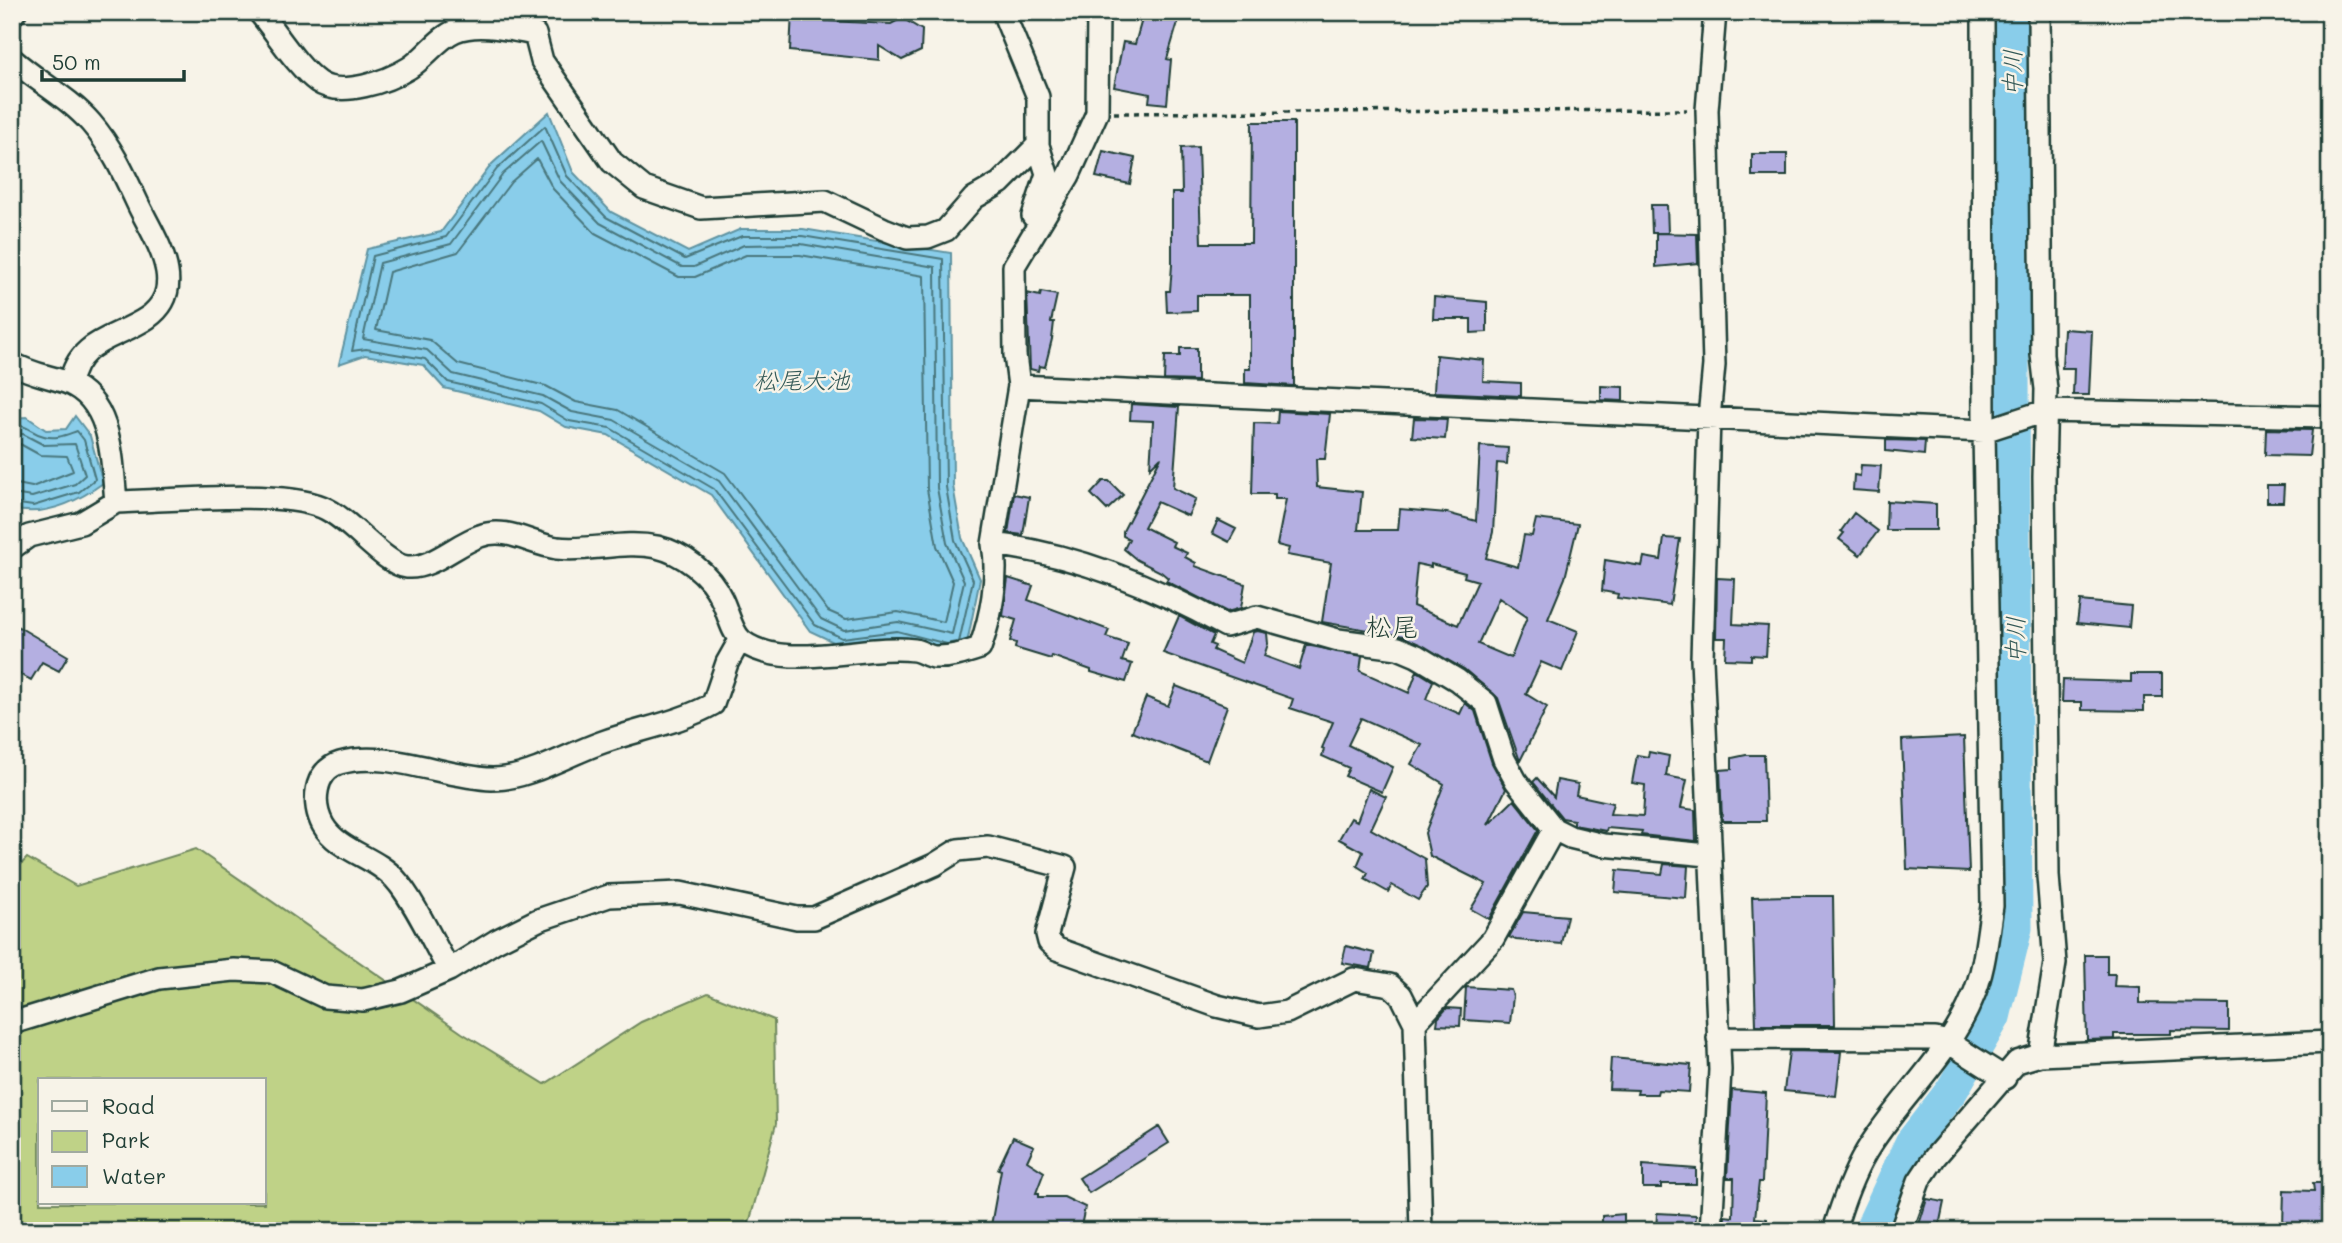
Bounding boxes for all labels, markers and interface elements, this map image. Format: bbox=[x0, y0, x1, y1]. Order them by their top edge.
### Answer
scale bar bbox=[42, 38, 184, 82]
text: 50 m bbox=[52, 48, 101, 75]
water label: 中川 bbox=[1996, 49, 2027, 97]
water label: 松尾大池 bbox=[754, 364, 851, 395]
district label: 松尾 bbox=[1366, 609, 1418, 643]
water label: 中川 bbox=[1999, 616, 2030, 664]
legend bbox=[38, 1078, 266, 1204]
text: Road bbox=[102, 1092, 154, 1119]
text: Park bbox=[102, 1126, 150, 1153]
text: Water bbox=[102, 1162, 166, 1189]

